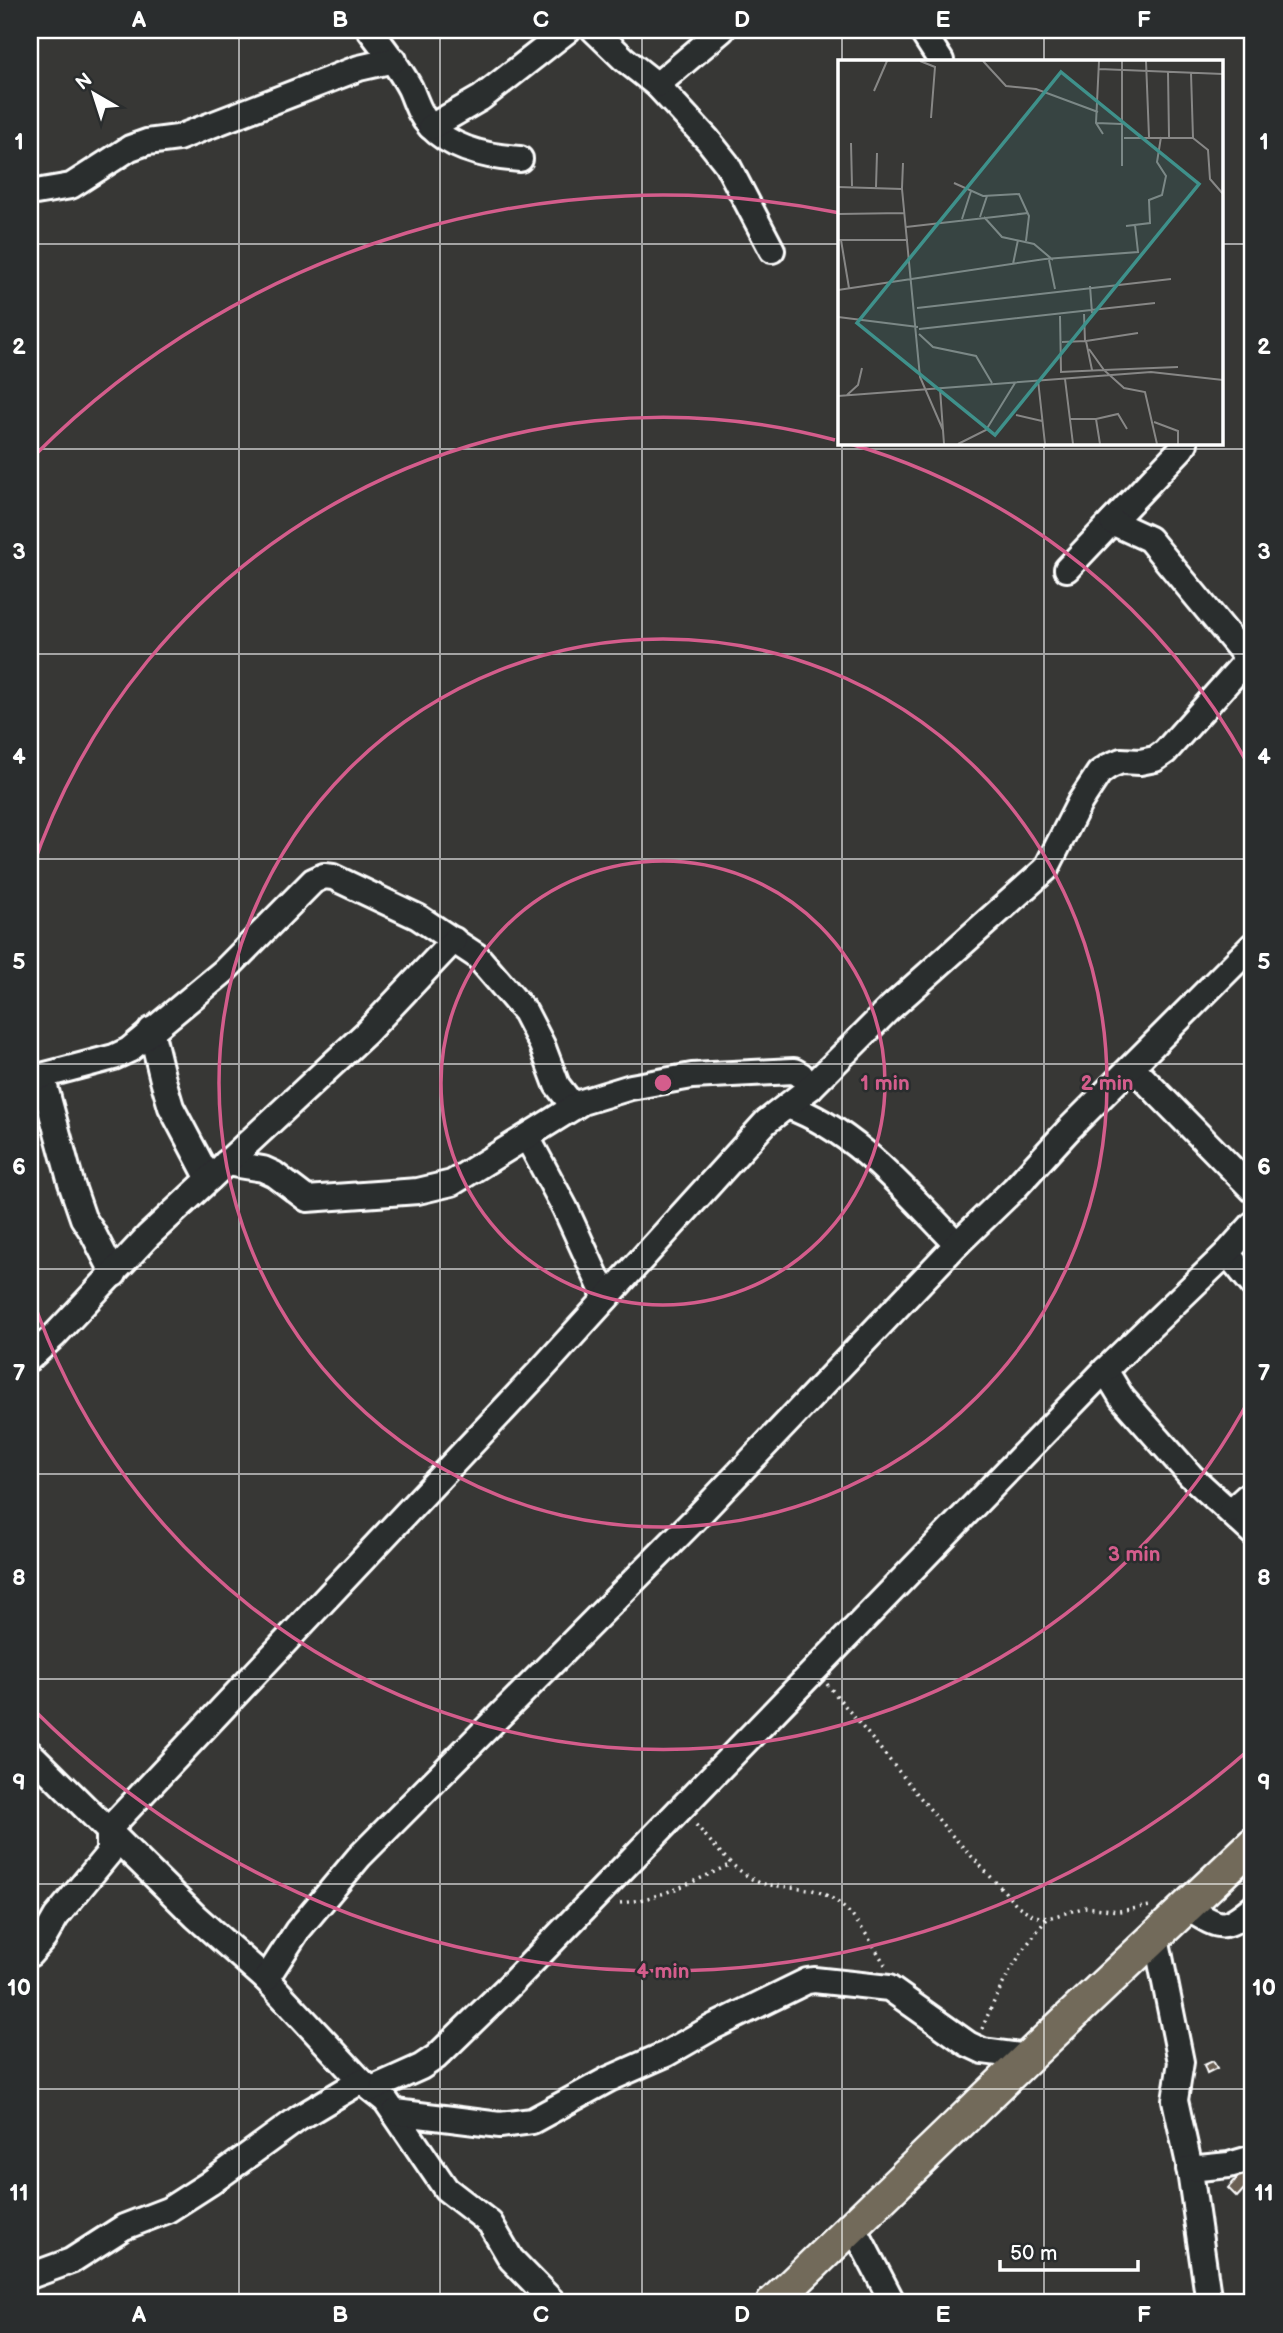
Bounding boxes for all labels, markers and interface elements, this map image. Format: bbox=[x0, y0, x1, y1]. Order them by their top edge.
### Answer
text: A bbox=[131, 6, 147, 34]
text: B bbox=[332, 6, 348, 34]
text: C bbox=[533, 6, 549, 34]
text: D bbox=[734, 6, 750, 34]
text: E bbox=[936, 6, 951, 34]
text: F bbox=[1137, 6, 1151, 34]
north arrow bbox=[60, 60, 130, 130]
inset map bbox=[838, 60, 1224, 444]
text: N bbox=[71, 69, 97, 95]
text: 1 bbox=[14, 128, 24, 156]
text: 1 bbox=[1259, 128, 1269, 156]
text: 2 bbox=[12, 333, 26, 361]
text: 2 bbox=[1257, 333, 1271, 361]
text: 3 bbox=[12, 538, 26, 566]
text: 3 bbox=[1257, 538, 1271, 566]
text: 4 bbox=[12, 743, 26, 771]
text: 4 bbox=[1257, 743, 1271, 771]
text: 5 bbox=[12, 948, 26, 976]
text: 5 bbox=[1257, 948, 1271, 976]
centre of rings bbox=[651, 1071, 675, 1095]
text: 1 min bbox=[860, 1071, 910, 1096]
text: 2 min bbox=[1080, 1071, 1134, 1096]
text: 6 bbox=[12, 1153, 26, 1181]
text: 6 bbox=[1257, 1153, 1271, 1181]
text: 7 bbox=[13, 1359, 26, 1387]
text: 7 bbox=[1258, 1359, 1271, 1387]
text: 3 min bbox=[1108, 1542, 1160, 1567]
text: 8 bbox=[12, 1564, 26, 1592]
text: 8 bbox=[1257, 1564, 1271, 1592]
text: 9 bbox=[12, 1769, 26, 1797]
text: 9 bbox=[1257, 1769, 1271, 1797]
text: 4 min bbox=[637, 1959, 689, 1984]
text: 10 bbox=[7, 1974, 31, 2002]
text: 10 bbox=[1252, 1974, 1276, 2002]
text: 11 bbox=[9, 2179, 29, 2207]
text: 11 bbox=[1254, 2179, 1274, 2207]
scale bar bbox=[1000, 2228, 1138, 2272]
text: 50 m bbox=[1010, 2241, 1057, 2266]
text: A bbox=[131, 2301, 147, 2329]
text: B bbox=[332, 2301, 348, 2329]
text: C bbox=[533, 2301, 549, 2329]
text: D bbox=[734, 2301, 750, 2329]
text: E bbox=[936, 2301, 951, 2329]
text: F bbox=[1137, 2301, 1151, 2329]

